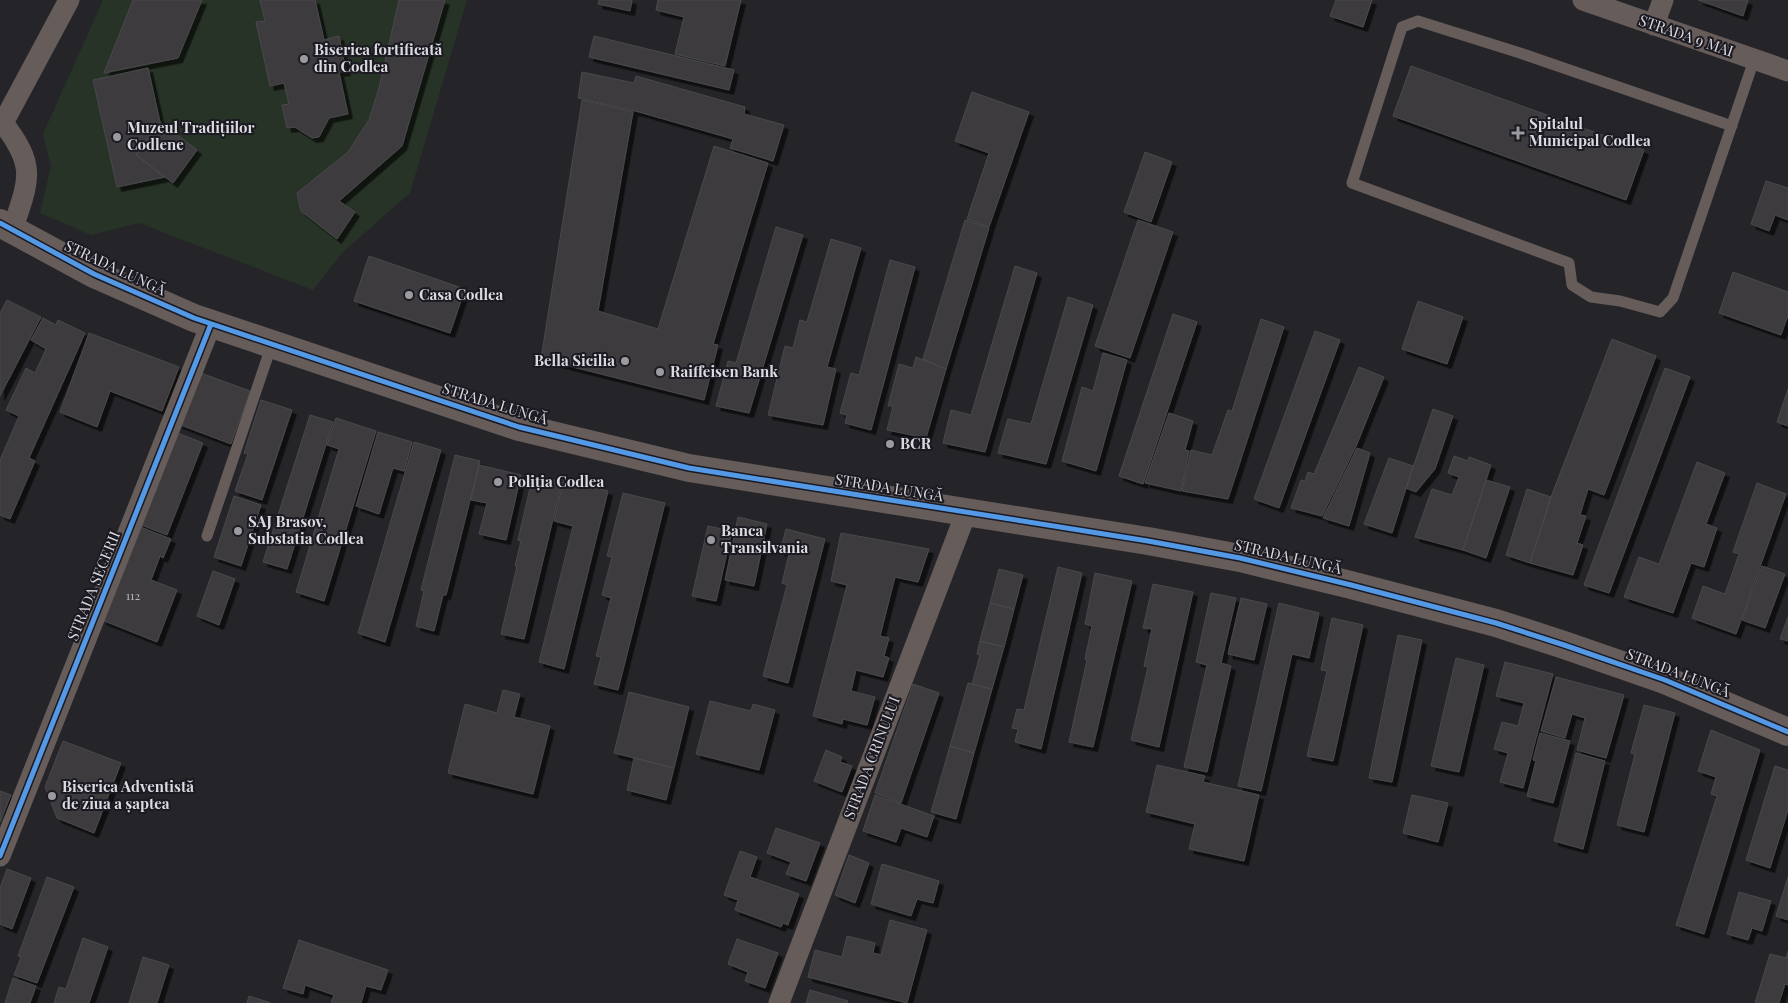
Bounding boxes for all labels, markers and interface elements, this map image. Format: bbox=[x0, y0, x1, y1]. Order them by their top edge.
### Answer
street label: STRADA 9 MAI bbox=[1636, 10, 1736, 61]
place label: Biserica fortificată din Codlea bbox=[314, 39, 442, 76]
marker: Biserica fortificată din Codlea bbox=[298, 53, 310, 65]
place label: Spitalul Municipal Codlea bbox=[1529, 113, 1651, 150]
place label: Muzeul Tradițiilor Codlene bbox=[127, 117, 255, 154]
marker: Spitalul Municipal Codlea bbox=[1511, 126, 1525, 140]
marker: Muzeul Tradițiilor Codlene bbox=[111, 131, 123, 143]
street label: STRADA LUNGĂ bbox=[62, 235, 170, 300]
place label: Casa Codlea bbox=[419, 284, 504, 304]
marker: Casa Codlea bbox=[403, 289, 415, 301]
place label: Bella Sicilia bbox=[534, 350, 615, 370]
marker: Bella Sicilia bbox=[619, 355, 631, 367]
place label: Raiffeisen Bank bbox=[670, 361, 778, 381]
marker: Raiffeisen Bank bbox=[654, 366, 666, 378]
street label: STRADA LUNGĂ bbox=[440, 377, 551, 429]
place label: BCR bbox=[900, 433, 932, 453]
marker: BCR bbox=[884, 438, 896, 450]
street label: STRADA LUNGĂ bbox=[834, 469, 945, 506]
place label: Poliția Codlea bbox=[508, 471, 604, 491]
marker: Poliția Codlea bbox=[492, 476, 504, 488]
place label: SAJ Brasov, Substatia Codlea bbox=[248, 511, 364, 548]
place label: Banca Transilvania bbox=[721, 520, 808, 557]
marker: SAJ Brasov, Substatia Codlea bbox=[232, 525, 244, 537]
street label: STRADA SECERII bbox=[62, 528, 124, 643]
marker: Banca Transilvania bbox=[705, 534, 717, 546]
street label: STRADA LUNGĂ bbox=[1233, 534, 1344, 578]
house number: 112 bbox=[126, 587, 141, 603]
street label: STRADA LUNGĂ bbox=[1624, 643, 1734, 701]
street label: STRADA CRINULUI bbox=[838, 693, 904, 822]
place label: Biserica Adventistă de ziua a șaptea bbox=[62, 776, 194, 813]
marker: Biserica Adventistă de ziua a șaptea bbox=[46, 790, 58, 802]

